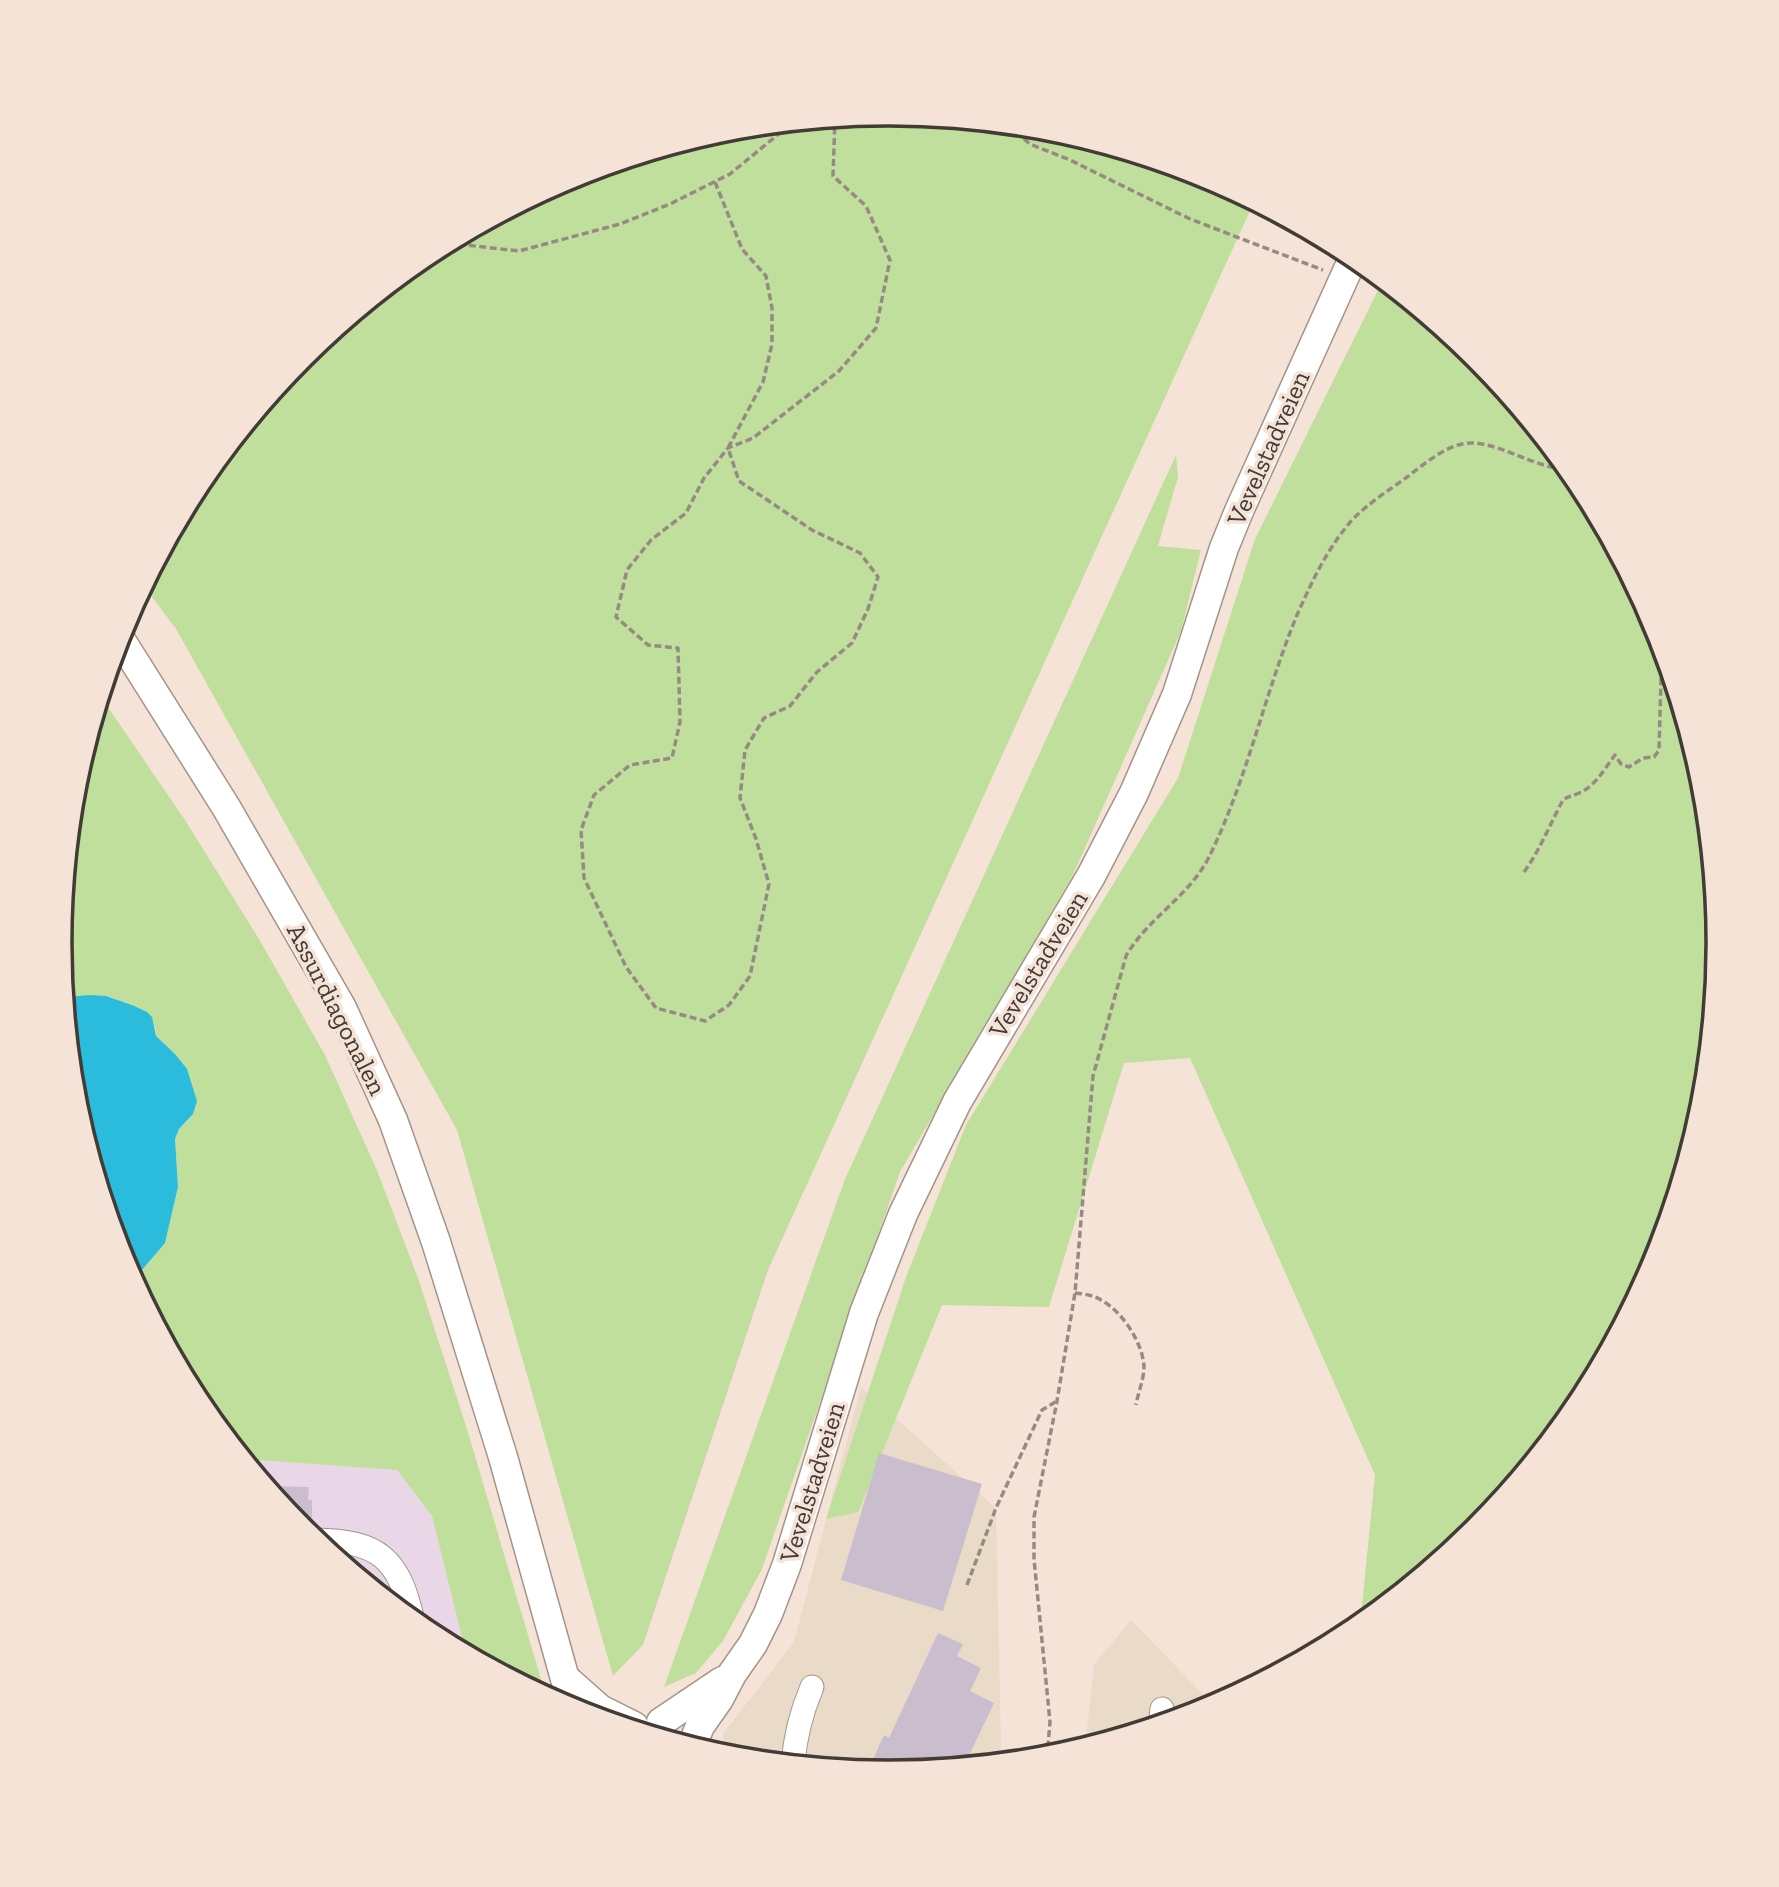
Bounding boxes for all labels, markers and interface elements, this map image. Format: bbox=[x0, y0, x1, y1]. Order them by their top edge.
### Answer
street label: Vevelstadveien bbox=[1219, 366, 1316, 531]
street label: Vevelstadveien bbox=[981, 885, 1094, 1044]
street label: Assurdiagonalen bbox=[280, 918, 394, 1100]
street label: Vevelstadveien bbox=[772, 1398, 852, 1567]

